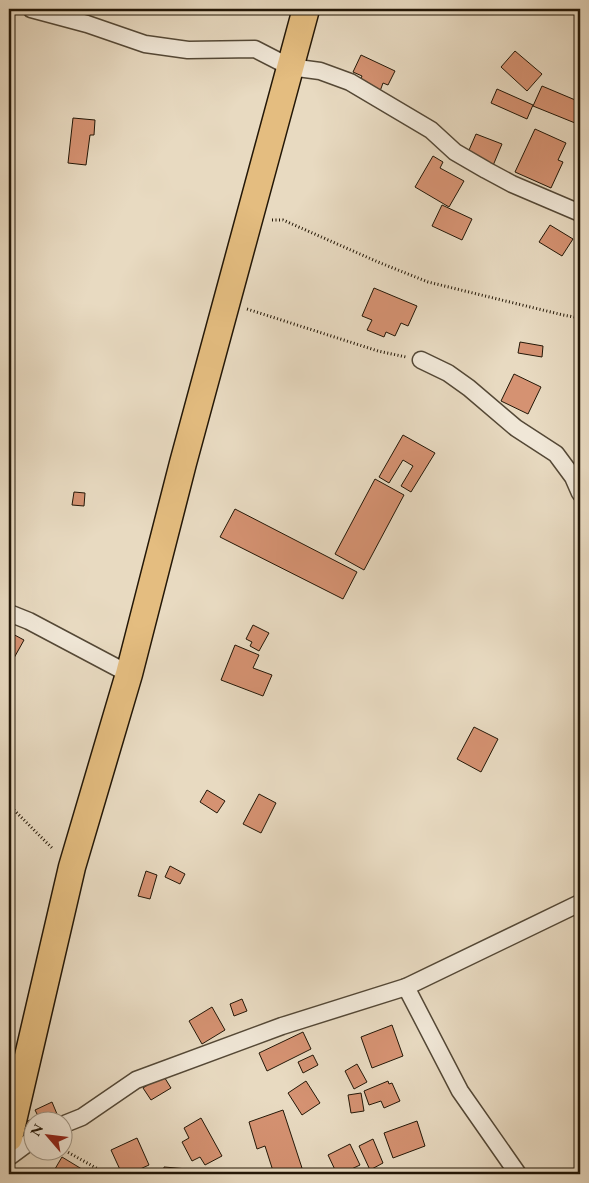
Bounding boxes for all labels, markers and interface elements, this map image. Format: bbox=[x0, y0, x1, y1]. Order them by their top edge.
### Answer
north arrow bbox=[22, 1110, 72, 1160]
text: N bbox=[26, 1120, 47, 1139]

